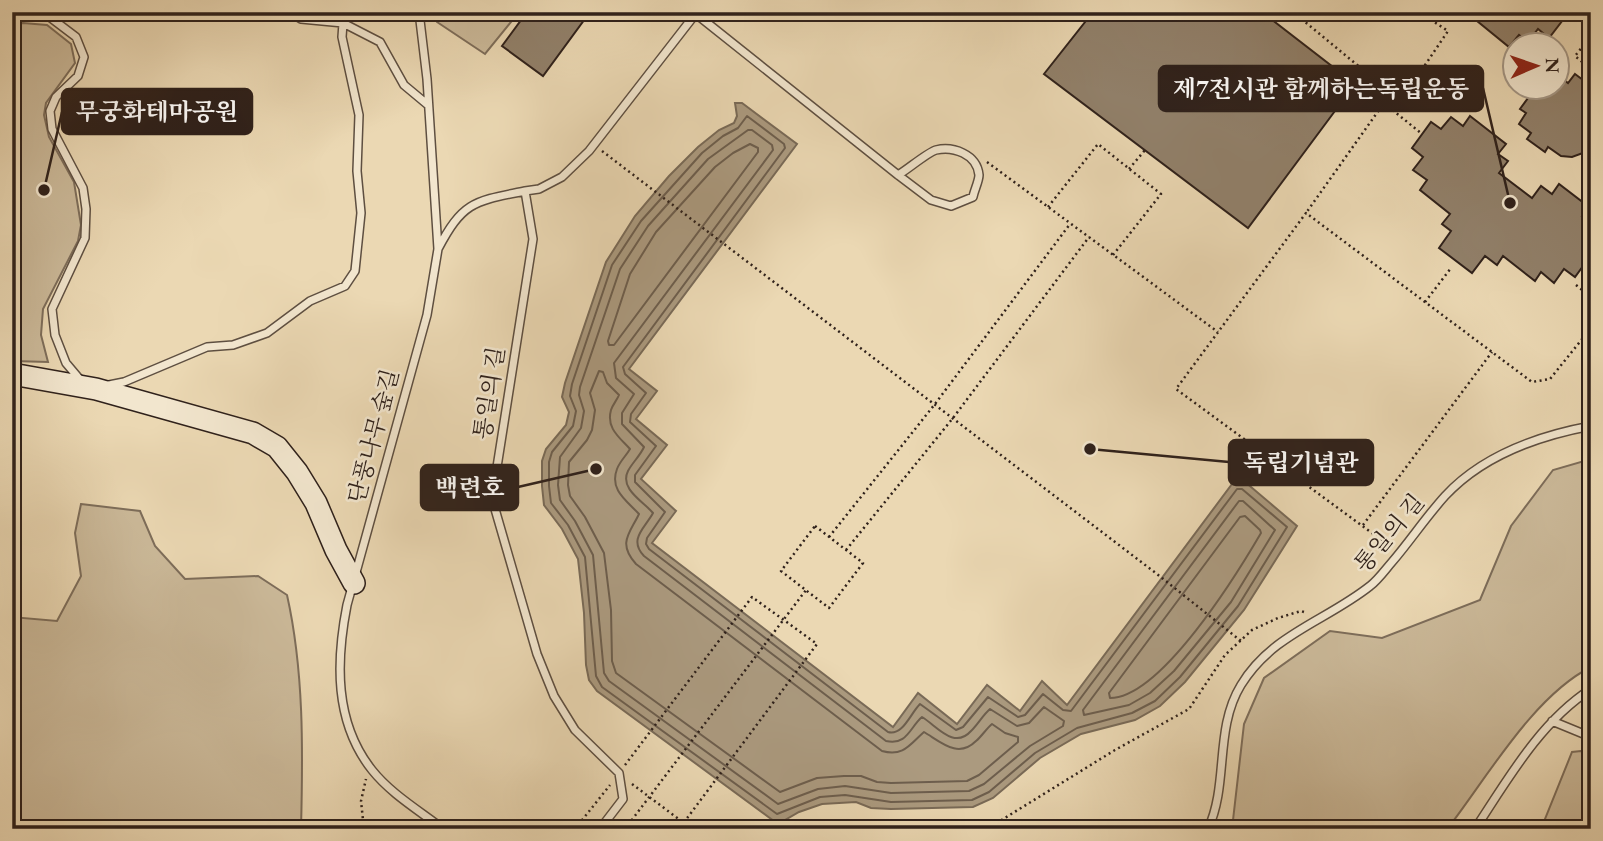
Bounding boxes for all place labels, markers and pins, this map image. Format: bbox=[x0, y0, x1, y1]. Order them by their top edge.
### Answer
callout: 제7전시관 함께하는독립운동 bbox=[1159, 66, 1483, 111]
callout: 무궁화테마공원 bbox=[62, 89, 252, 134]
callout: 독립기념관 bbox=[1229, 440, 1373, 485]
callout: 백련호 bbox=[421, 465, 518, 510]

